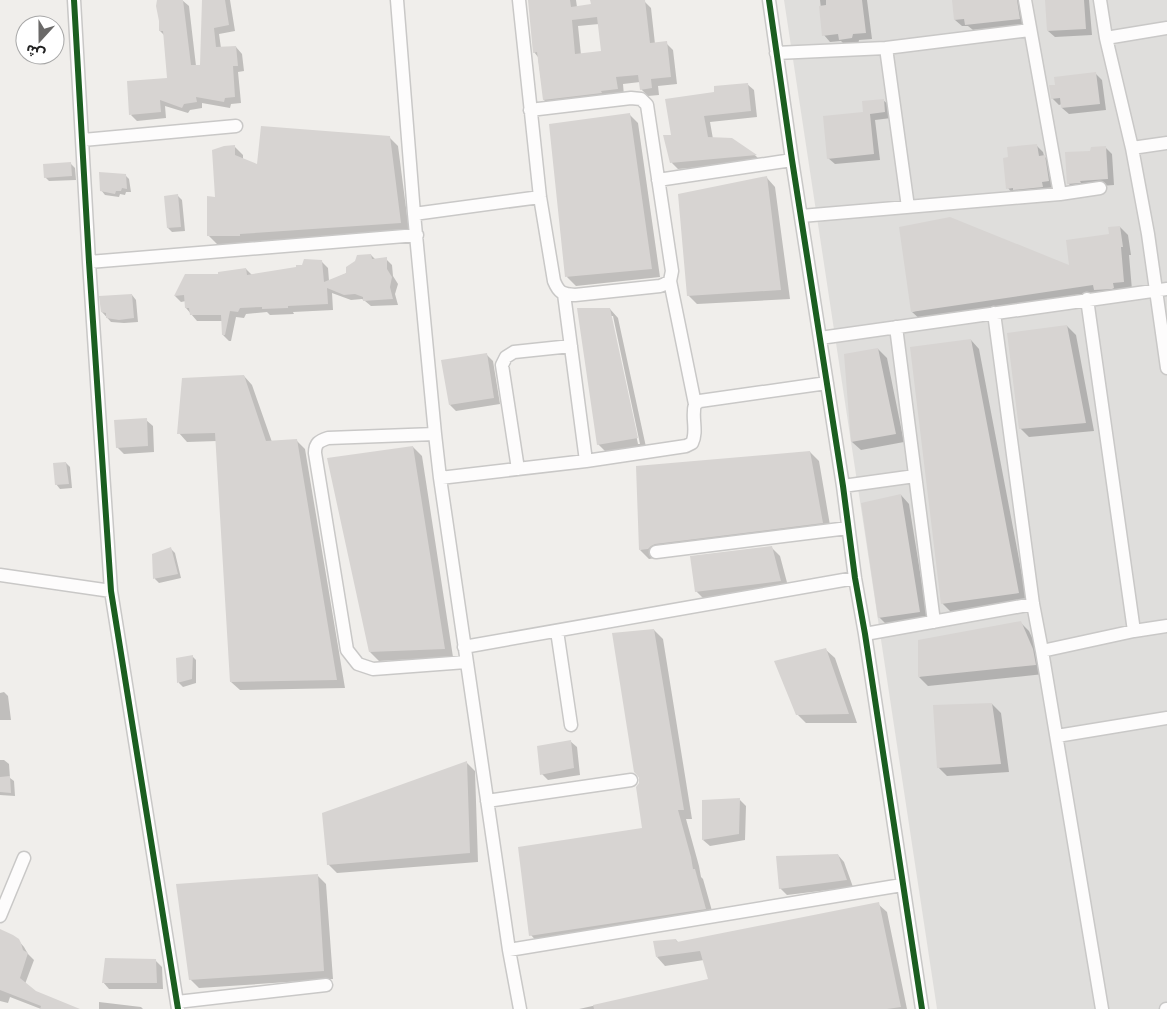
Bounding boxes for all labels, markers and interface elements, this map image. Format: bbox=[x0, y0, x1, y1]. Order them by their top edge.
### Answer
north arrow bbox=[15, 15, 65, 65]
text: ش bbox=[23, 40, 48, 65]

